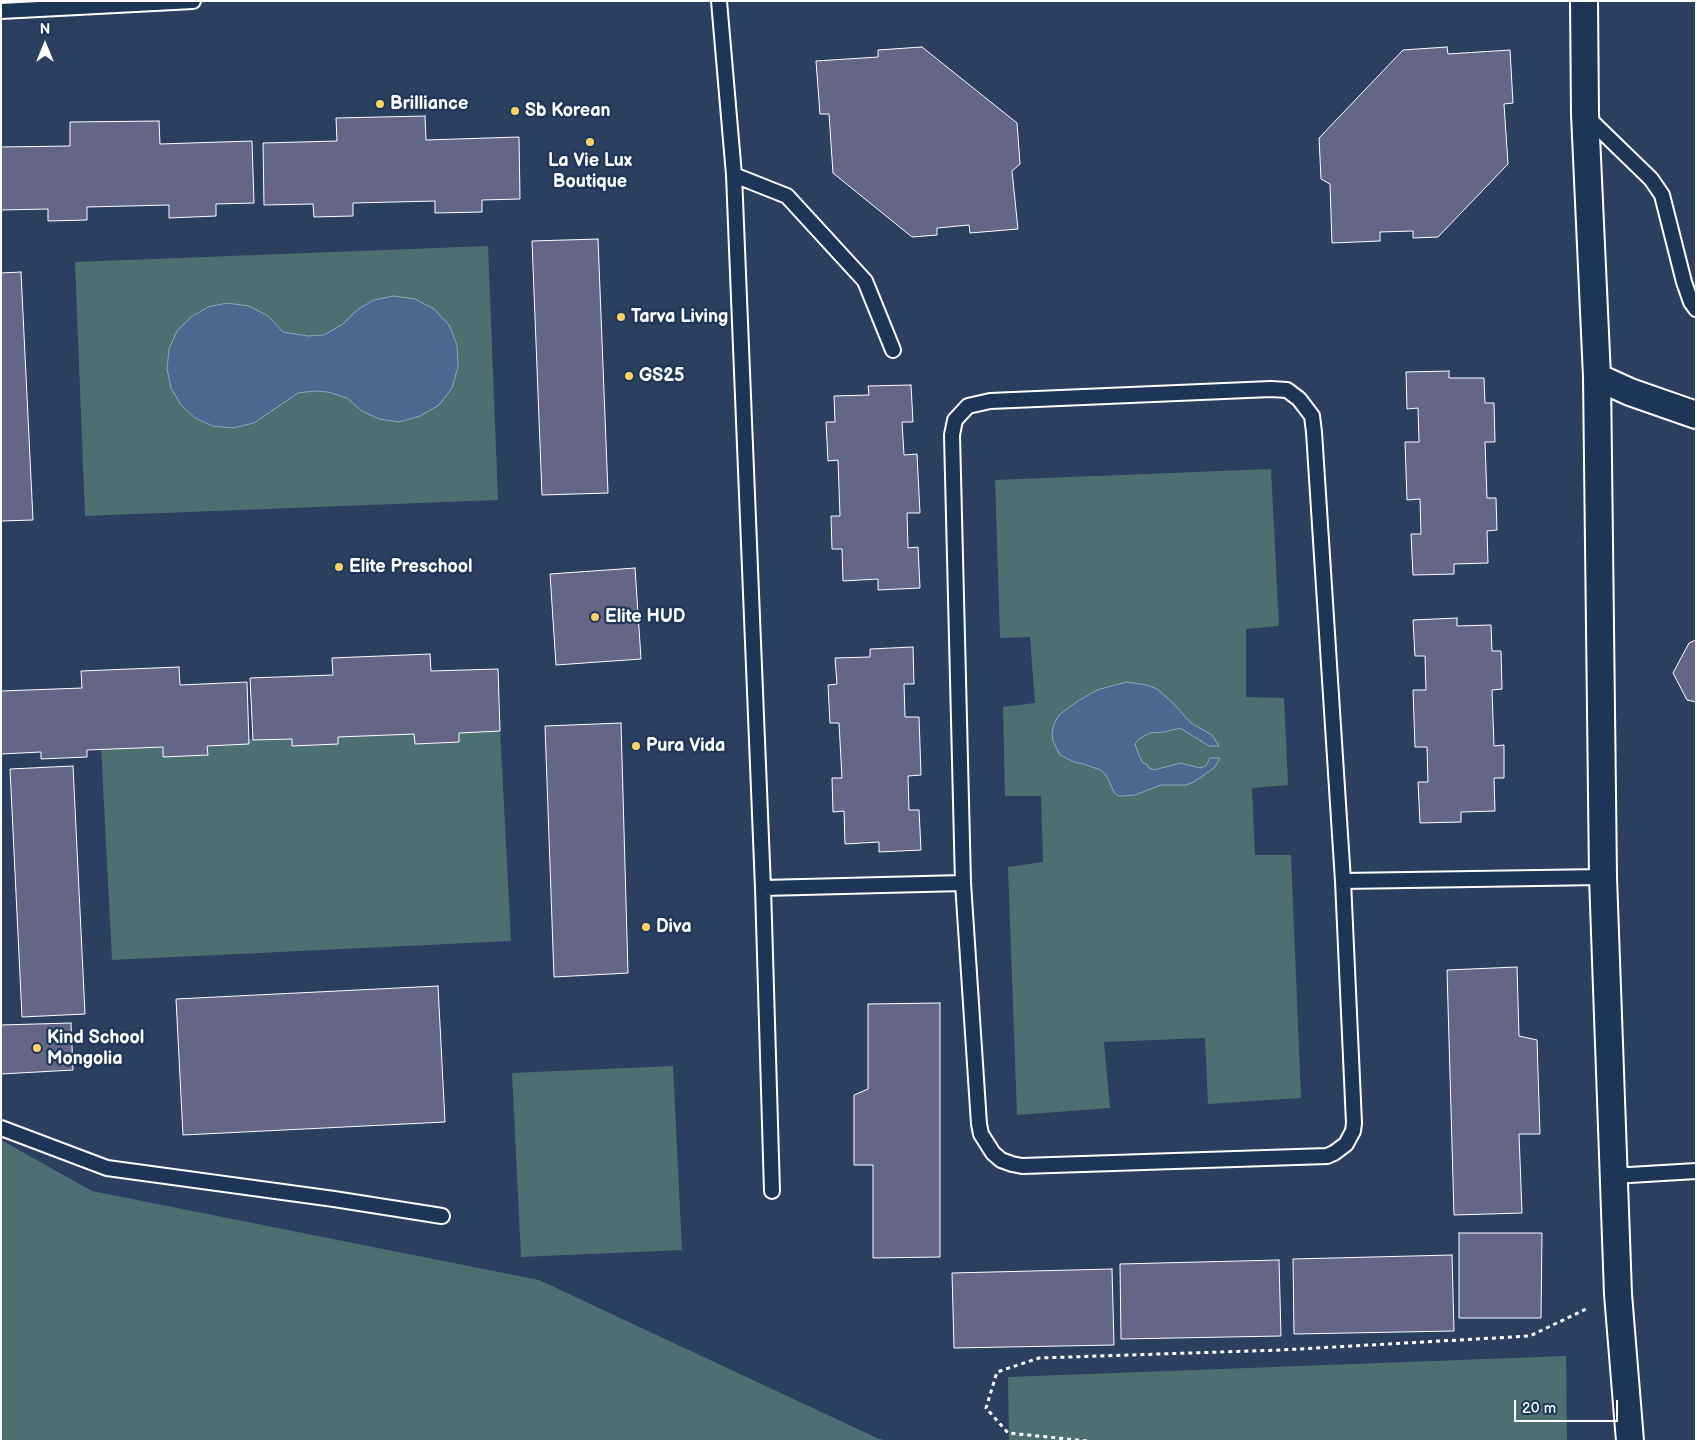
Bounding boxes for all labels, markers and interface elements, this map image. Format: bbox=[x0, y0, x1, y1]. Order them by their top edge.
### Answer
north arrow bbox=[20, 20, 70, 70]
text: N bbox=[40, 21, 50, 38]
place label: Brilliance bbox=[390, 93, 468, 115]
marker: Brilliance bbox=[374, 98, 386, 110]
place label: Sb Korean bbox=[525, 100, 611, 122]
marker: Sb Korean bbox=[509, 105, 521, 117]
marker: La Vie Lux Boutique bbox=[584, 136, 596, 148]
place label: La Vie Lux Boutique bbox=[548, 150, 632, 192]
place label: Tarva Living bbox=[631, 306, 728, 328]
marker: Tarva Living bbox=[615, 311, 627, 323]
place label: GS25 bbox=[639, 365, 684, 387]
marker: GS25 bbox=[623, 370, 635, 382]
place label: Elite Preschool bbox=[349, 556, 473, 578]
marker: Elite Preschool bbox=[333, 561, 345, 573]
place label: Elite HUD bbox=[605, 606, 685, 628]
marker: Elite HUD bbox=[589, 611, 601, 623]
place label: Pura Vida bbox=[646, 735, 725, 757]
marker: Pura Vida bbox=[630, 740, 642, 752]
place label: Diva bbox=[656, 916, 691, 938]
marker: Diva bbox=[640, 921, 652, 933]
place label: Kind School Mongolia bbox=[47, 1027, 144, 1070]
marker: Kind School Mongolia bbox=[31, 1042, 43, 1054]
scale bar bbox=[1517, 1390, 1621, 1422]
text: 20 m bbox=[1522, 1399, 1556, 1418]

